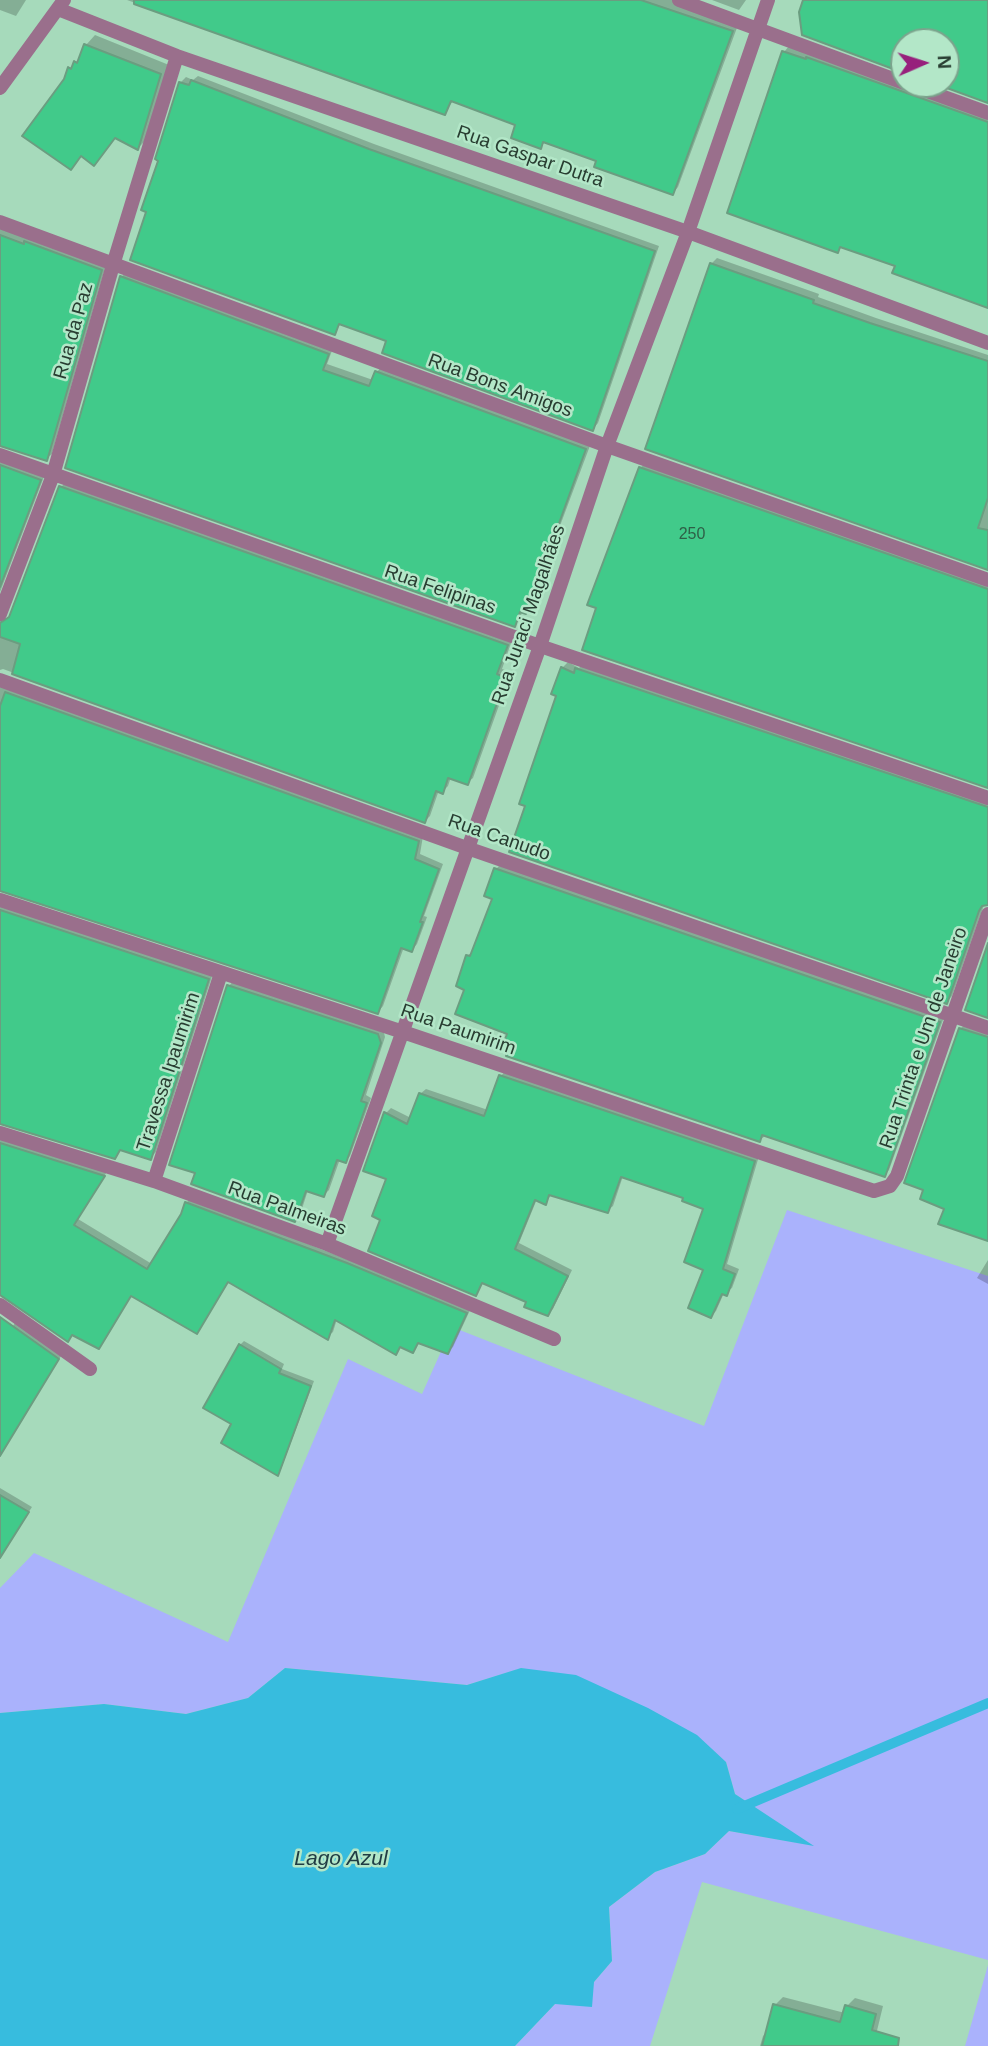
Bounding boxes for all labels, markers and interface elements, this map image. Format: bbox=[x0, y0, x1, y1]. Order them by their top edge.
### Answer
north arrow bbox=[890, 28, 960, 98]
text: N bbox=[934, 55, 955, 69]
street label: Rua Gaspar Dutra bbox=[453, 121, 607, 193]
street label: Rua da Paz bbox=[49, 280, 99, 382]
street label: Rua Bons Amigos bbox=[425, 349, 575, 423]
street label: Rua Juraci Magalhães bbox=[487, 522, 571, 708]
house number: 250 bbox=[679, 525, 705, 545]
street label: Rua Felipinas bbox=[381, 560, 499, 620]
street label: Rua Canudo bbox=[445, 810, 553, 866]
street label: Rua Trinta e Um de Janeiro bbox=[875, 924, 973, 1152]
street label: Travessa Ipaumirim bbox=[132, 989, 206, 1155]
street label: Rua Paumirim bbox=[397, 1000, 519, 1060]
street label: Rua Palmeiras bbox=[225, 1177, 349, 1241]
water label: Lago Azul bbox=[294, 1846, 388, 1872]

